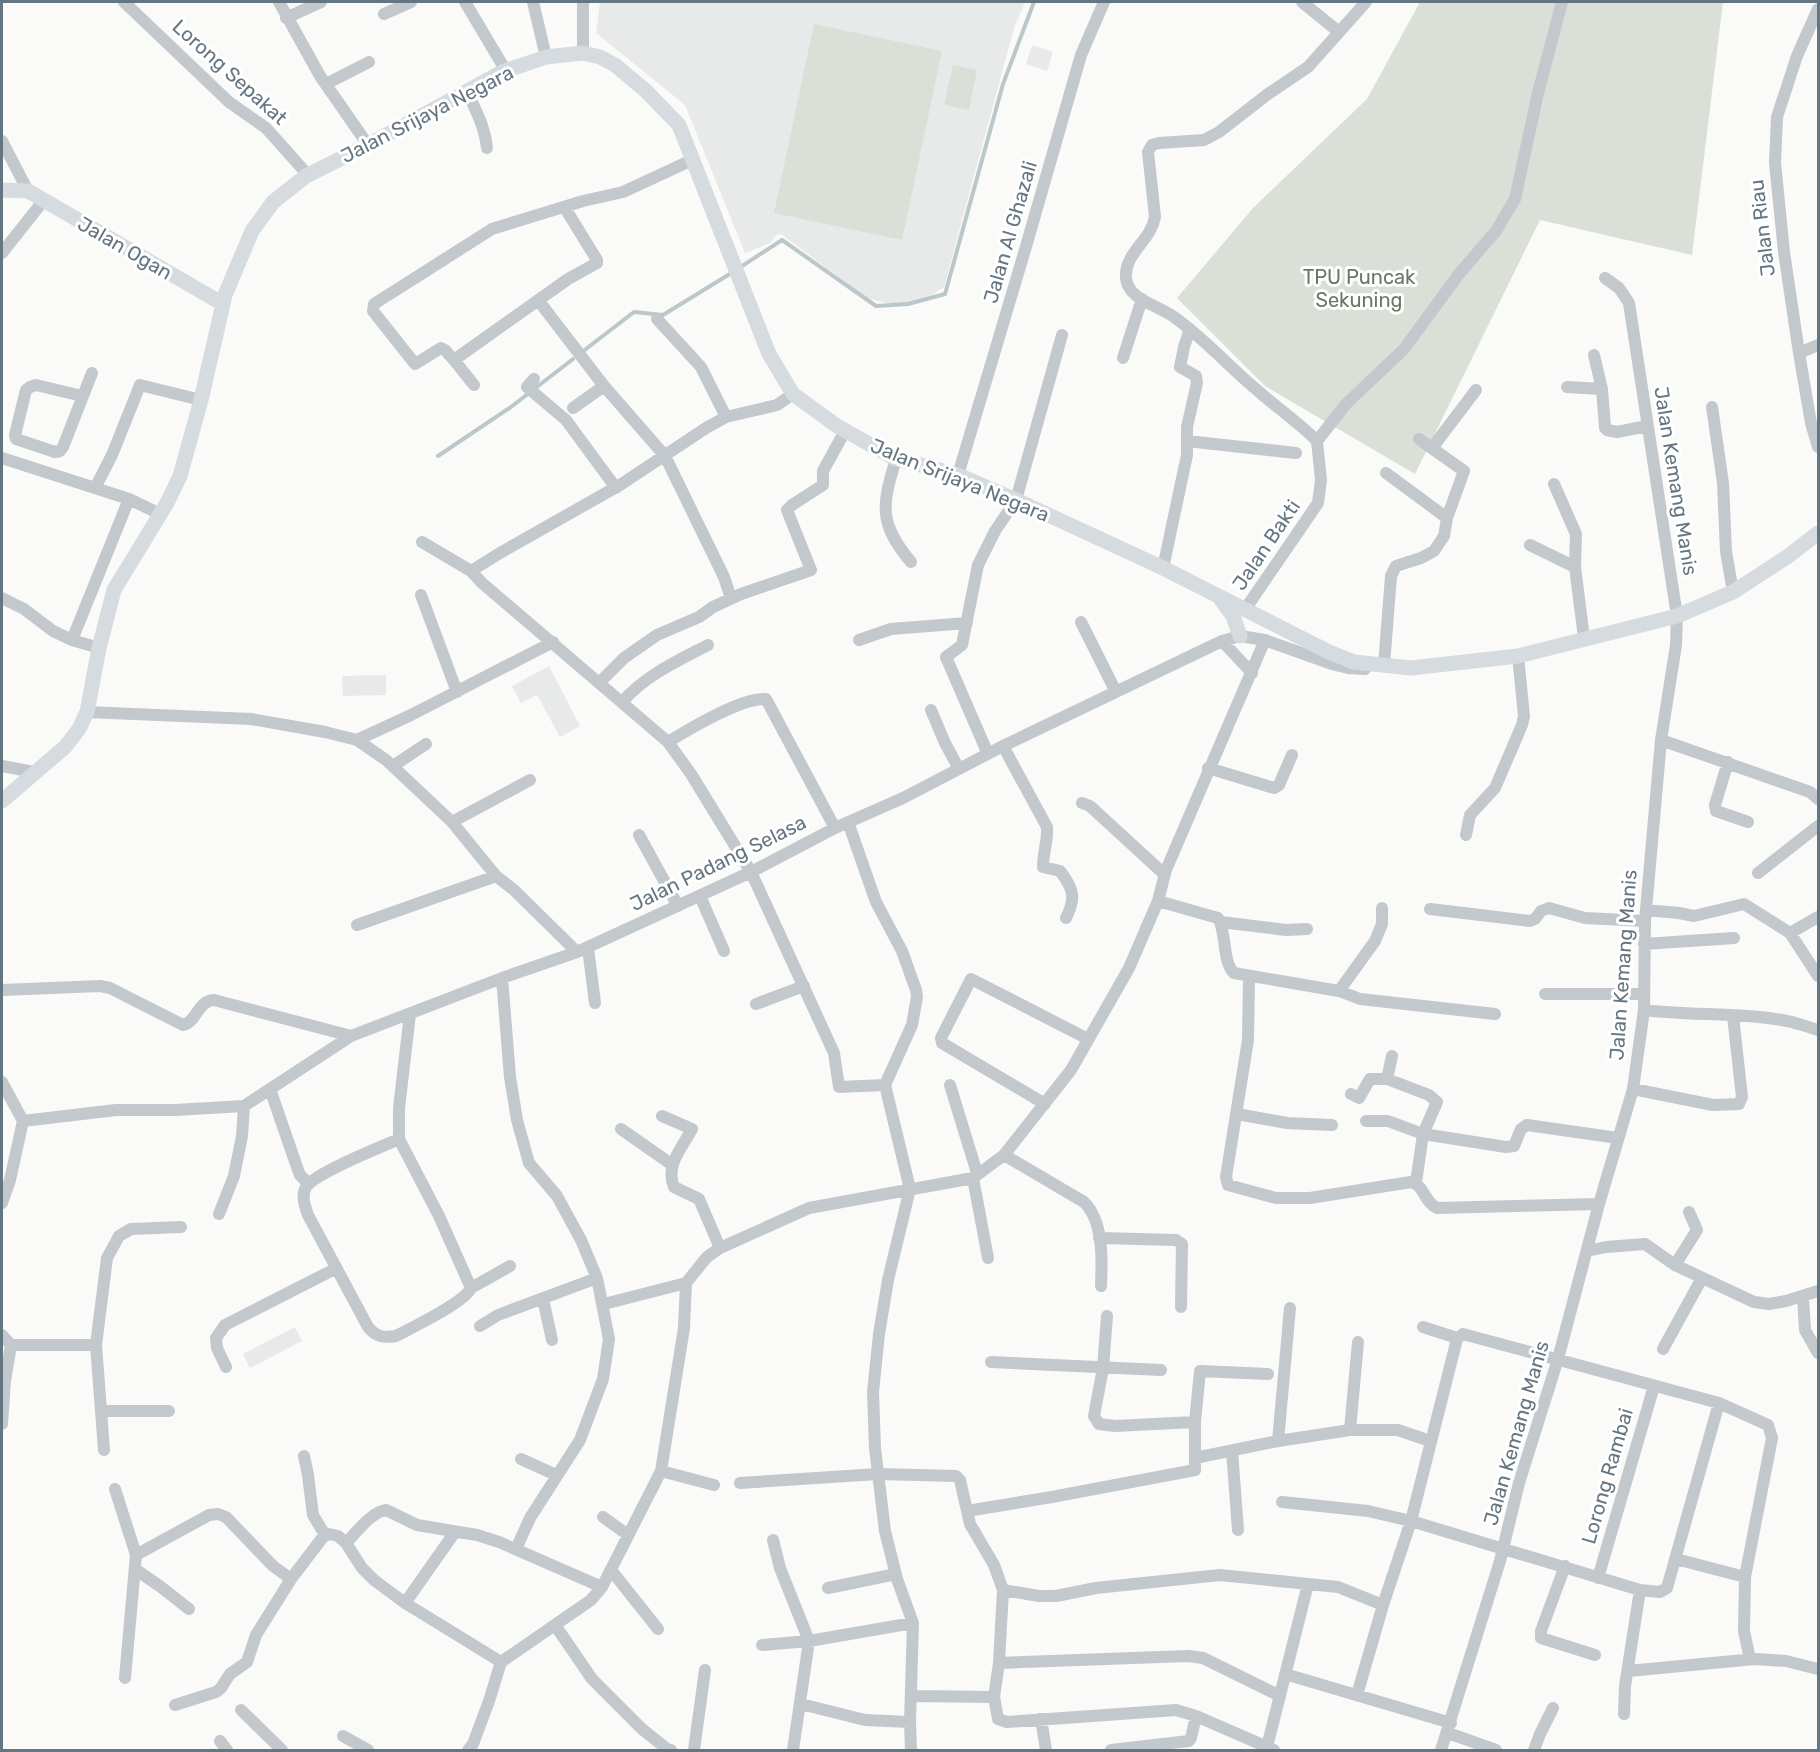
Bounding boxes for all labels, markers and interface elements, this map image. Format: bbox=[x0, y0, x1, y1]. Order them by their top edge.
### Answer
street label: Lorong Sepakat bbox=[168, 14, 292, 130]
street label: Jalan Srijaya Negara bbox=[337, 60, 517, 168]
street label: Jalan Al Ghazali bbox=[978, 158, 1042, 306]
street label: Jalan Riau bbox=[1744, 178, 1780, 278]
street label: Jalan Ogan bbox=[73, 211, 177, 285]
park label: TPU Puncak Sekuning bbox=[1303, 265, 1416, 312]
street label: Jalan Kemang Manis bbox=[1649, 385, 1703, 577]
street label: Jalan Srijaya Negara bbox=[867, 433, 1053, 527]
street label: Jalan Bakti bbox=[1227, 495, 1305, 595]
street label: Jalan Padang Selasa bbox=[626, 810, 810, 916]
street label: Jalan Kemang Manis bbox=[1604, 869, 1642, 1061]
street label: Jalan Kemang Manis bbox=[1478, 1338, 1554, 1528]
street label: Lorong Rambai bbox=[1576, 1405, 1638, 1547]

